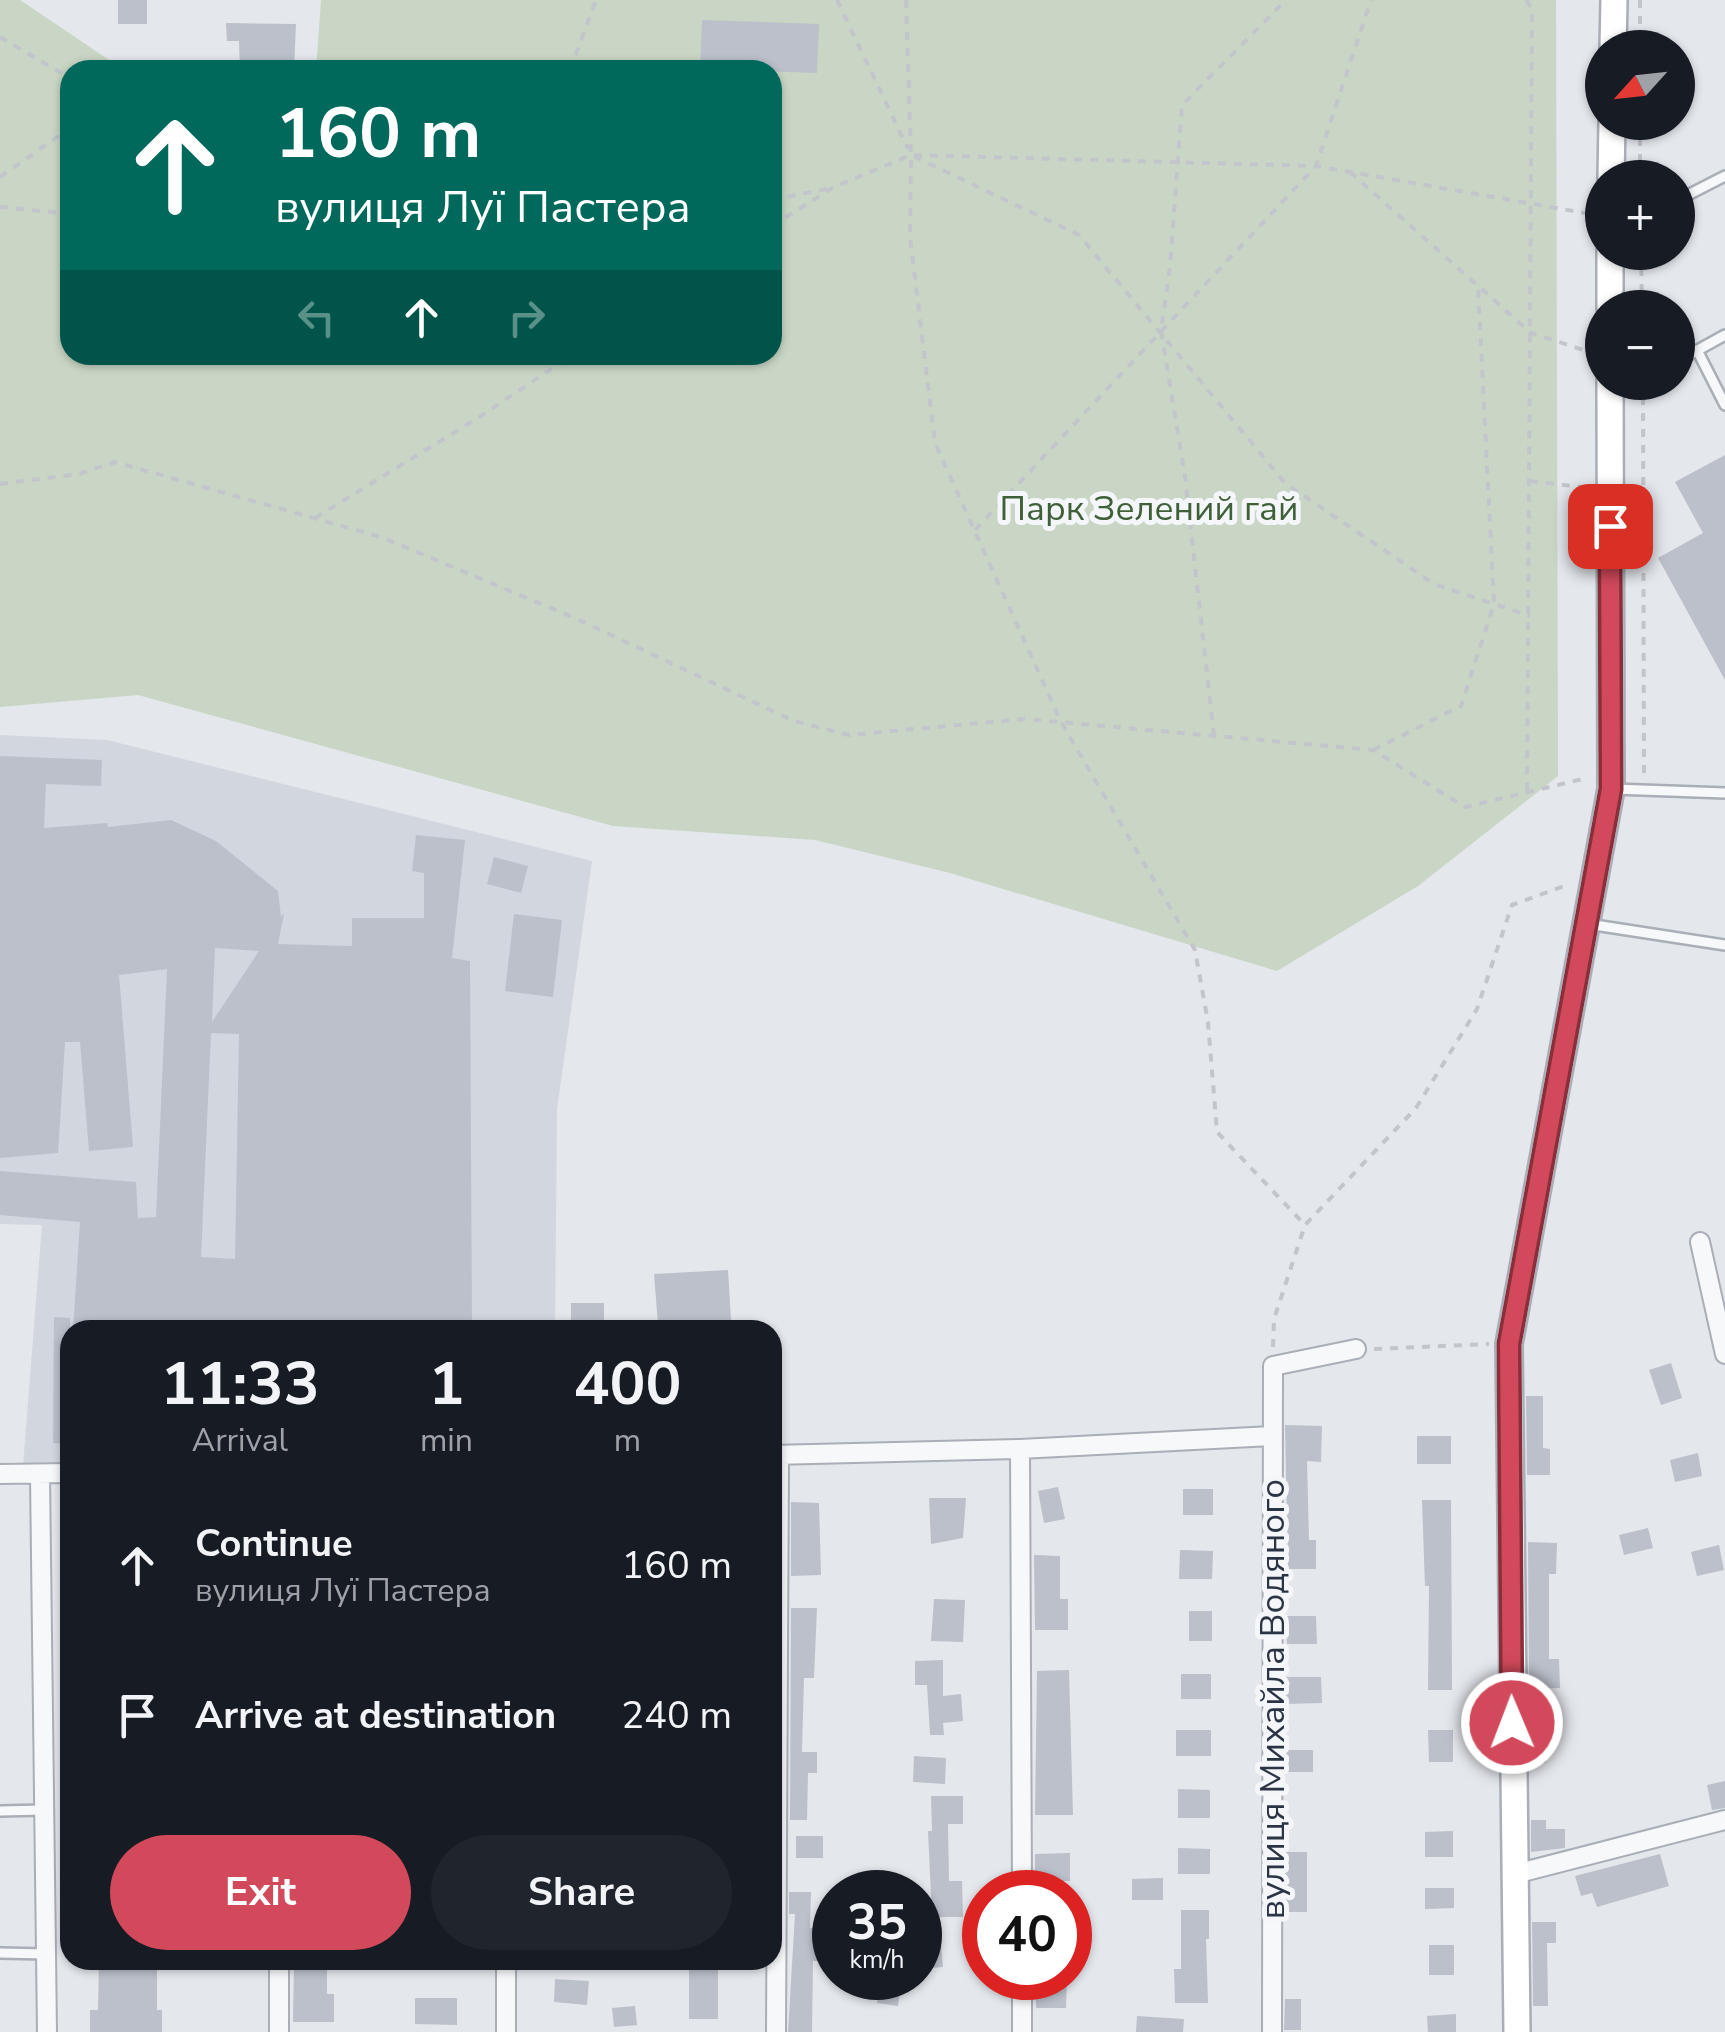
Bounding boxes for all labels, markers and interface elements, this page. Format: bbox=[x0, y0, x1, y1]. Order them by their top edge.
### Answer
north arrow bbox=[1585, 30, 1695, 140]
map controls bbox=[1585, 30, 1695, 400]
text: 160 m bbox=[275, 86, 481, 182]
icon: ahead bbox=[110, 100, 240, 230]
button: + bbox=[1585, 160, 1695, 270]
text: вулиця Луї Пастера bbox=[275, 177, 691, 238]
icon: left bbox=[289, 290, 344, 345]
icon: ahead bbox=[394, 290, 449, 345]
icon: right bbox=[499, 290, 554, 345]
button: − bbox=[1585, 290, 1695, 400]
pin bbox=[1568, 484, 1653, 569]
park label: Парк Зелений гай bbox=[1000, 485, 1298, 532]
icon: arrive bbox=[1583, 499, 1638, 554]
text: 11:33 bbox=[161, 1343, 319, 1425]
text: 1 bbox=[428, 1343, 464, 1425]
text: 400 bbox=[573, 1343, 681, 1425]
text: Arrival bbox=[192, 1419, 288, 1462]
text: min bbox=[420, 1419, 473, 1462]
text: m bbox=[614, 1419, 641, 1462]
street label: вулиця Михайла Водяного bbox=[1249, 1479, 1296, 1919]
text: Continue bbox=[195, 1518, 353, 1569]
icon: ahead bbox=[110, 1538, 165, 1593]
text: 160 m bbox=[621, 1540, 732, 1591]
text: вулиця Луї Пастера bbox=[195, 1569, 491, 1612]
position arrow bbox=[1460, 1671, 1564, 1775]
icon: arrive bbox=[110, 1688, 165, 1743]
text: Arrive at destination bbox=[195, 1690, 556, 1741]
text: 240 m bbox=[621, 1690, 732, 1741]
button: Exit bbox=[110, 1835, 411, 1950]
button: Share bbox=[431, 1835, 732, 1950]
speed limit sign: 40 bbox=[962, 1870, 1092, 2000]
text: 35 bbox=[847, 1888, 907, 1957]
text: km/h bbox=[849, 1943, 905, 1977]

